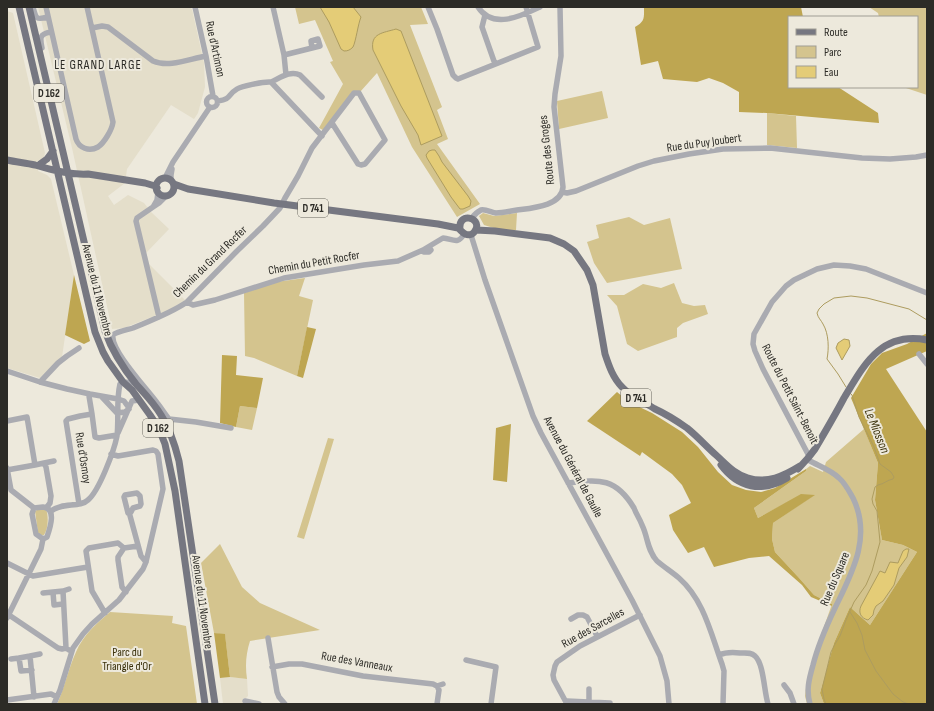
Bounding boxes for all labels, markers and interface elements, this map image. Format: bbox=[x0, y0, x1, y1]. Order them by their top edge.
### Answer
legend bbox=[788, 16, 918, 88]
street label: Rue d'Artimon bbox=[202, 20, 228, 78]
text: Route bbox=[824, 25, 848, 40]
text: Parc bbox=[824, 45, 842, 60]
district label: LE GRAND LARGE bbox=[54, 57, 142, 73]
text: Eau bbox=[824, 65, 838, 80]
road number: D 162 bbox=[34, 84, 64, 102]
street label: Route des Groges bbox=[536, 114, 558, 186]
street label: Rue du Puy Joubert bbox=[666, 130, 743, 156]
road number: D 741 bbox=[298, 199, 328, 217]
street label: Chemin du Grand Rocfer bbox=[170, 222, 251, 301]
street label: Avenue du 11 Novembre bbox=[78, 241, 116, 338]
street label: Chemin du Petit Rocfer bbox=[267, 247, 362, 278]
street label: Route du Petit Saint-Benoit bbox=[758, 341, 822, 447]
road number: D 741 bbox=[621, 389, 651, 407]
water label: Le Miosson bbox=[861, 406, 893, 456]
street label: Avenue du Général de Gaulle bbox=[539, 413, 606, 520]
road number: D 162 bbox=[143, 419, 173, 437]
street label: Rue d'Osmoy bbox=[72, 431, 95, 485]
street label: Rue du Square bbox=[817, 550, 853, 608]
street label: Avenue du 11 Novembre bbox=[188, 553, 216, 650]
street label: Rue des Sarcelles bbox=[559, 605, 627, 651]
park label: Parc du Triangle d'Or bbox=[102, 645, 152, 674]
street label: Rue des Vanneaux bbox=[320, 648, 394, 676]

